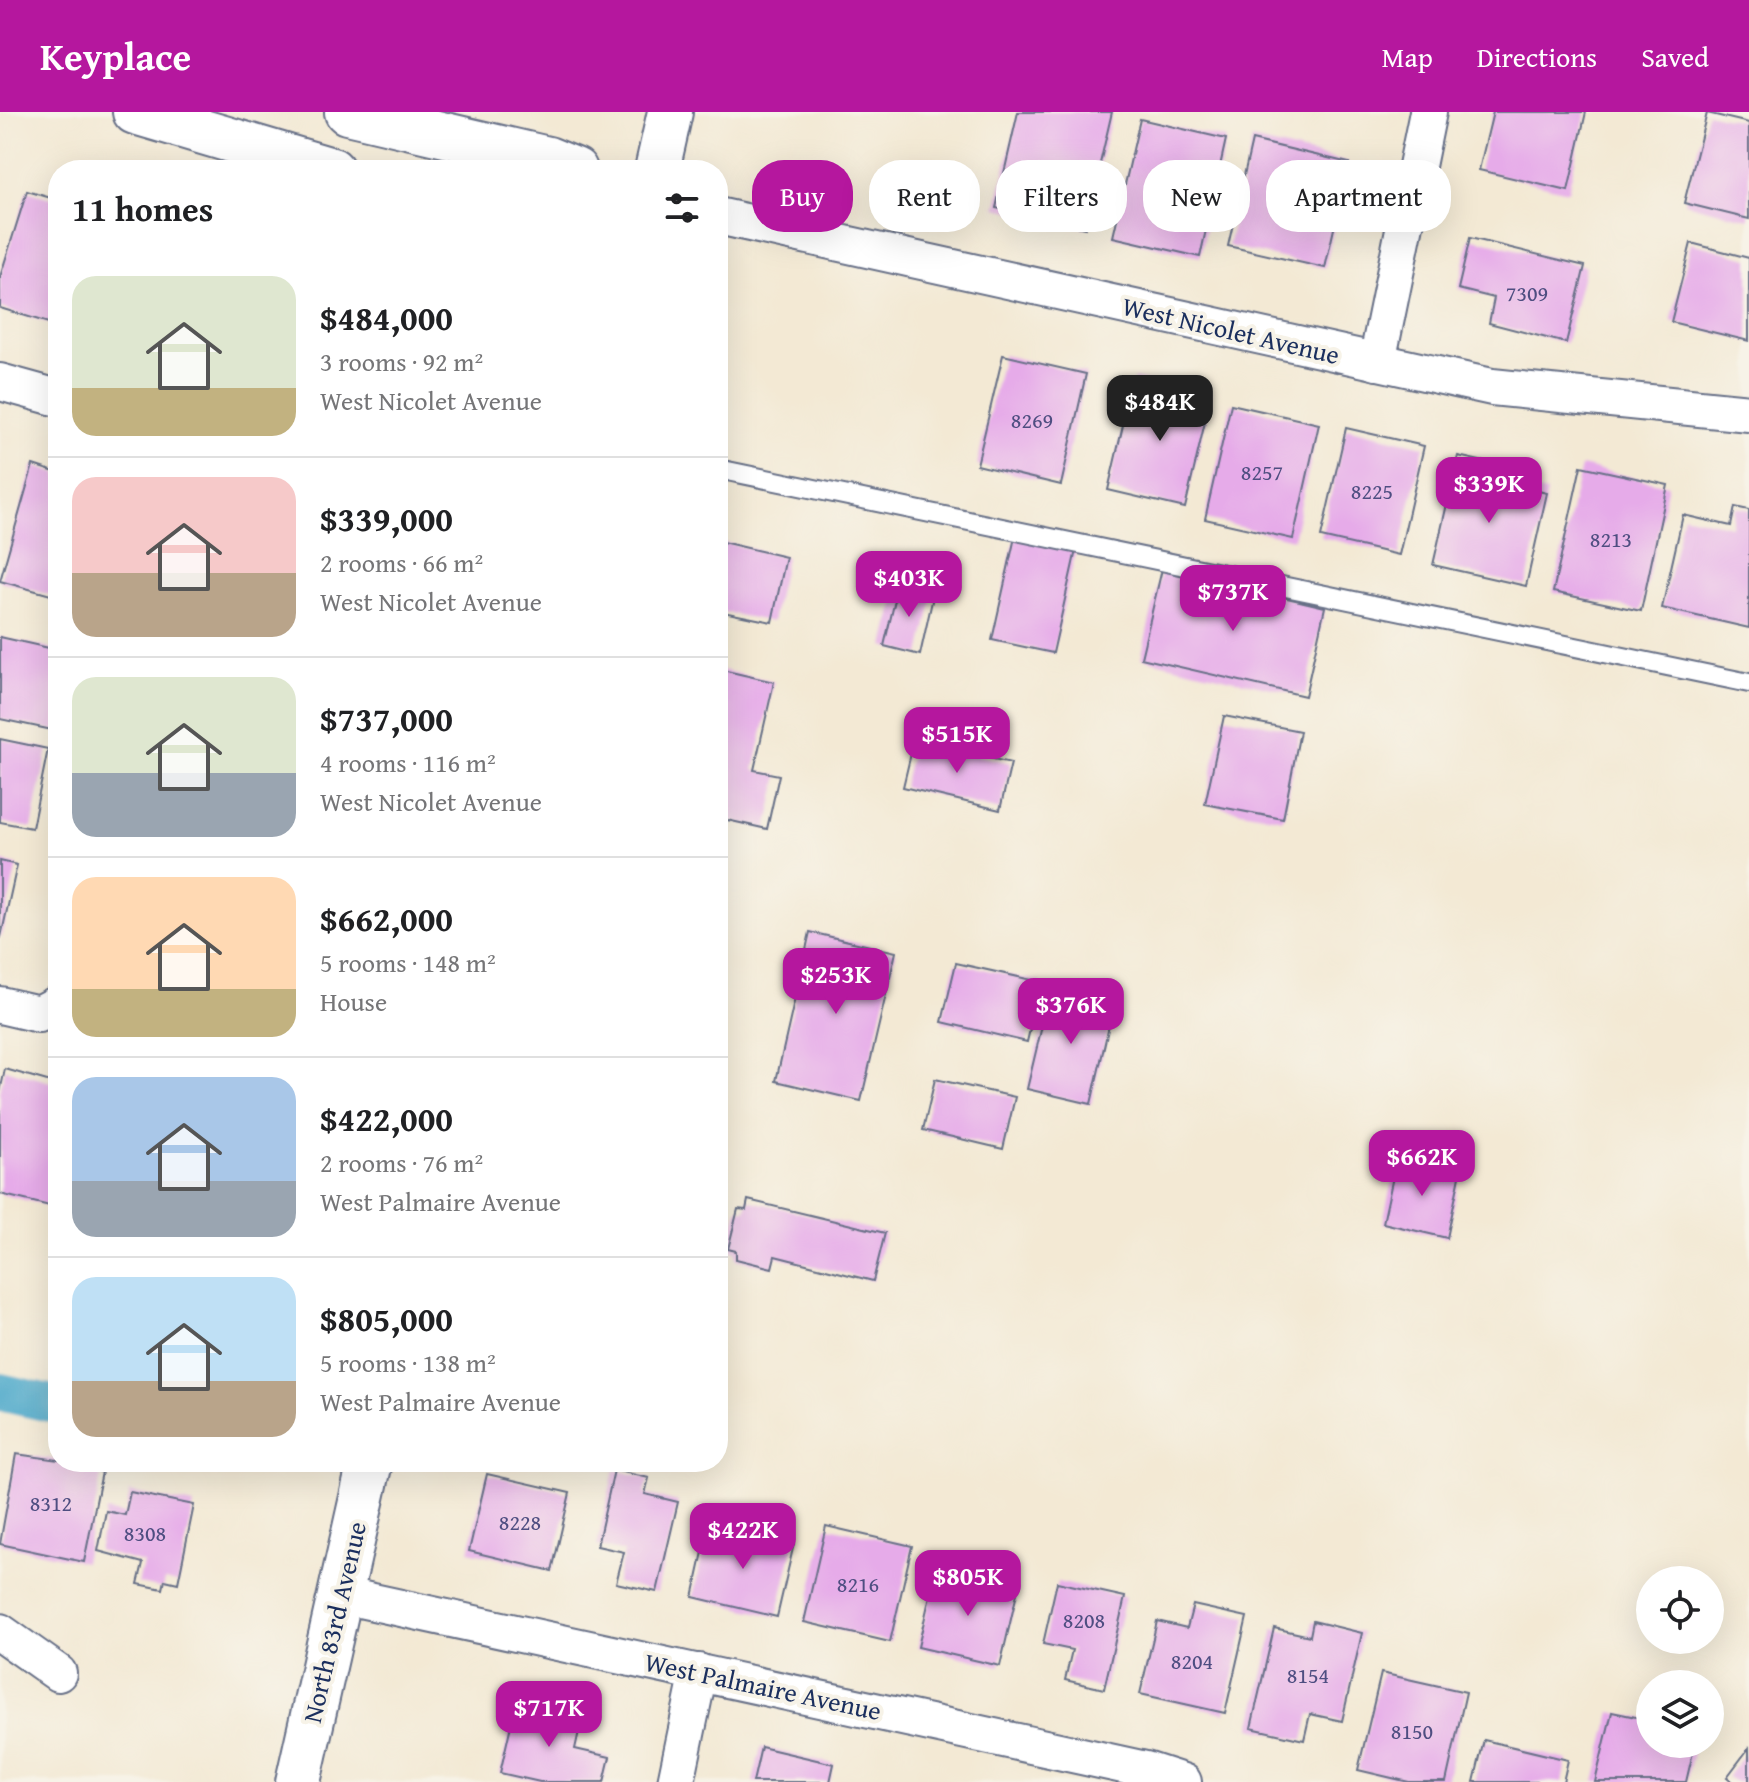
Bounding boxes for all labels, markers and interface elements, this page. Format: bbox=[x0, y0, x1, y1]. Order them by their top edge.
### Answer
text: Keyplace bbox=[40, 28, 191, 84]
text: Map bbox=[1381, 36, 1433, 77]
text: Directions bbox=[1477, 36, 1597, 77]
text: Saved bbox=[1641, 36, 1709, 77]
chip: Buy bbox=[752, 160, 853, 232]
chip: Rent bbox=[869, 160, 980, 232]
chip: Filters bbox=[996, 160, 1127, 232]
chip: New bbox=[1143, 160, 1250, 232]
chip: Apartment bbox=[1266, 160, 1451, 232]
text: 11 homes bbox=[72, 184, 213, 233]
icon: filters bbox=[660, 186, 704, 230]
house number: 7309 bbox=[1506, 277, 1548, 309]
street label: West Nicolet Avenue bbox=[1119, 286, 1343, 374]
text: $484,000 bbox=[320, 293, 453, 342]
icon: home bbox=[136, 308, 232, 404]
text: 3 rooms · 92 m² bbox=[320, 342, 483, 381]
pin: $484K bbox=[1104, 375, 1216, 443]
text: West Nicolet Avenue bbox=[320, 381, 542, 420]
text: $484K bbox=[1125, 381, 1195, 420]
house number: 8269 bbox=[1011, 404, 1053, 436]
house number: 8257 bbox=[1241, 456, 1283, 488]
pin: $339K bbox=[1433, 457, 1545, 525]
text: $339K bbox=[1454, 463, 1524, 502]
house number: 8225 bbox=[1351, 475, 1393, 507]
text: $339,000 bbox=[320, 494, 453, 543]
icon: home bbox=[136, 509, 232, 605]
house number: 8213 bbox=[1590, 523, 1632, 555]
text: 2 rooms · 66 m² bbox=[320, 543, 483, 582]
pin: $403K bbox=[853, 551, 965, 619]
text: $403K bbox=[874, 557, 944, 596]
pin: $737K bbox=[1177, 565, 1289, 633]
text: $737K bbox=[1198, 571, 1268, 610]
text: West Nicolet Avenue bbox=[320, 582, 542, 621]
text: $737,000 bbox=[320, 694, 453, 743]
pin: $515K bbox=[901, 707, 1013, 775]
icon: home bbox=[136, 709, 232, 805]
text: $515K bbox=[922, 713, 992, 752]
text: 4 rooms · 116 m² bbox=[320, 743, 496, 782]
text: West Nicolet Avenue bbox=[320, 782, 542, 821]
text: $662,000 bbox=[320, 894, 453, 943]
icon: home bbox=[136, 909, 232, 1005]
text: 5 rooms · 148 m² bbox=[320, 943, 496, 982]
pin: $253K bbox=[780, 948, 892, 1016]
text: $253K bbox=[801, 954, 871, 993]
pin: $376K bbox=[1015, 978, 1127, 1046]
text: House bbox=[320, 982, 387, 1021]
text: $376K bbox=[1036, 984, 1106, 1023]
text: $422,000 bbox=[320, 1094, 453, 1143]
icon: home bbox=[136, 1109, 232, 1205]
pin: $662K bbox=[1366, 1130, 1478, 1198]
text: $662K bbox=[1387, 1136, 1457, 1175]
text: 2 rooms · 76 m² bbox=[320, 1143, 483, 1182]
text: West Palmaire Avenue bbox=[320, 1182, 561, 1221]
text: $805,000 bbox=[320, 1294, 453, 1343]
icon: home bbox=[136, 1309, 232, 1405]
text: 5 rooms · 138 m² bbox=[320, 1343, 496, 1382]
text: West Palmaire Avenue bbox=[320, 1382, 561, 1421]
house number: 8312 bbox=[30, 1487, 72, 1519]
pin: $422K bbox=[687, 1503, 799, 1571]
house number: 8228 bbox=[499, 1506, 541, 1538]
text: $422K bbox=[708, 1509, 778, 1548]
house number: 8308 bbox=[124, 1517, 166, 1549]
street label: North 83rd Avenue bbox=[292, 1518, 376, 1726]
pin: $805K bbox=[912, 1550, 1024, 1618]
text: $805K bbox=[933, 1556, 1003, 1595]
map controls bbox=[1636, 1566, 1724, 1758]
button: locate bbox=[1636, 1566, 1724, 1654]
house number: 8216 bbox=[837, 1568, 879, 1600]
house number: 8208 bbox=[1063, 1604, 1105, 1636]
street label: West Palmaire Avenue bbox=[641, 1642, 885, 1730]
house number: 8204 bbox=[1171, 1645, 1213, 1677]
house number: 8154 bbox=[1287, 1659, 1329, 1691]
button: layers bbox=[1636, 1670, 1724, 1758]
pin: $717K bbox=[493, 1681, 605, 1749]
text: $717K bbox=[514, 1687, 584, 1726]
house number: 8150 bbox=[1391, 1715, 1433, 1747]

